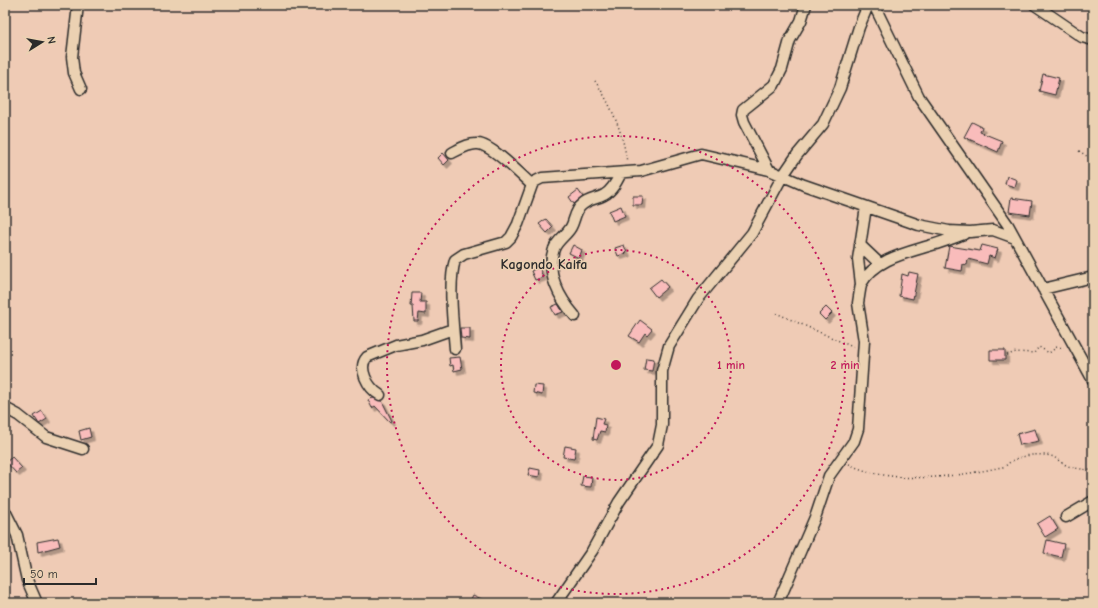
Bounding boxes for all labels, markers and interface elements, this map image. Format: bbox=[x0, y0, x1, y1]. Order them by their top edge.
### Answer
north arrow bbox=[22, 22, 62, 62]
text: N bbox=[44, 35, 58, 45]
district label: Kagondo Kaifa bbox=[501, 256, 587, 273]
centre of rings bbox=[609, 358, 623, 372]
text: 1 min bbox=[717, 358, 745, 372]
text: 2 min bbox=[830, 358, 860, 372]
scale bar bbox=[24, 560, 96, 586]
text: 50 m bbox=[30, 567, 58, 581]

